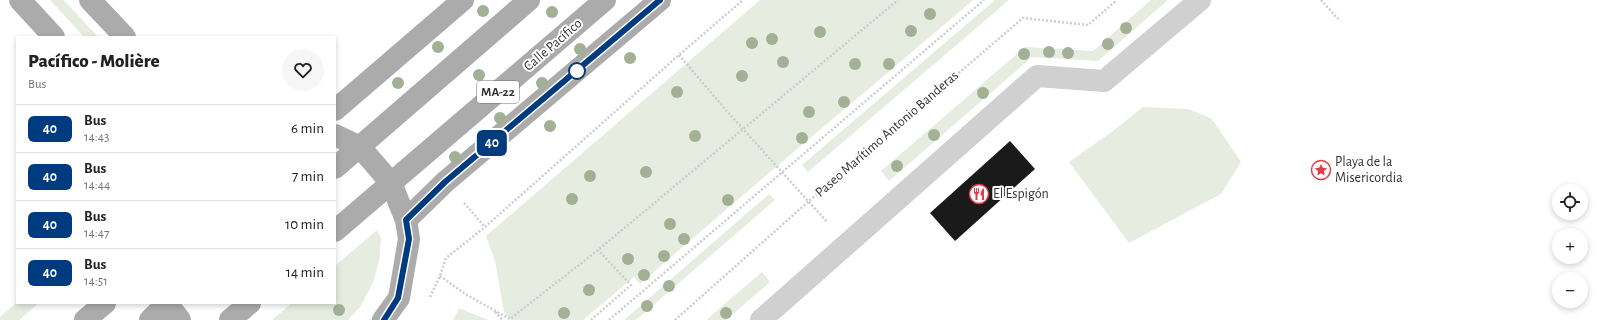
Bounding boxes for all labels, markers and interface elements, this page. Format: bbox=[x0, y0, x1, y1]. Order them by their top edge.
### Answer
street label: Calle Pacífico bbox=[521, 16, 585, 74]
button: heart bbox=[282, 49, 324, 91]
text: Pacífico - Molière bbox=[28, 52, 160, 71]
unlabelled marker bbox=[568, 62, 586, 80]
street label: Paseo Marítimo Antonio Banderas bbox=[813, 68, 961, 200]
text: Bus bbox=[28, 78, 46, 91]
road number: MA-22 bbox=[477, 81, 519, 103]
text: Bus bbox=[84, 113, 106, 128]
text: 6 min bbox=[291, 121, 324, 136]
text: 40 bbox=[43, 122, 57, 136]
line badge: 40 bbox=[474, 130, 510, 156]
text: 14:43 bbox=[84, 131, 109, 144]
text: 40 bbox=[485, 136, 499, 150]
place label: Playa de la Misericordia bbox=[1335, 155, 1403, 185]
place icon: Playa de la Misericordia bbox=[1310, 159, 1332, 181]
text: Bus bbox=[84, 161, 106, 176]
text: 7 min bbox=[292, 169, 324, 184]
text: 40 bbox=[43, 170, 57, 184]
text: 14:44 bbox=[84, 179, 110, 192]
restaurant icon: El Espigón bbox=[968, 183, 990, 205]
map controls bbox=[1552, 184, 1588, 308]
button: locate bbox=[1552, 184, 1588, 220]
place label: El Espigón bbox=[993, 187, 1049, 201]
text: Bus bbox=[84, 209, 106, 224]
text: 10 min bbox=[285, 217, 324, 232]
text: 40 bbox=[43, 218, 57, 232]
text: 14:47 bbox=[84, 227, 109, 240]
button: + bbox=[1552, 228, 1588, 264]
text: Bus bbox=[84, 257, 106, 272]
text: 14 min bbox=[286, 265, 324, 280]
text: 40 bbox=[43, 266, 57, 280]
button: − bbox=[1552, 272, 1588, 308]
text: 14:51 bbox=[84, 275, 108, 288]

